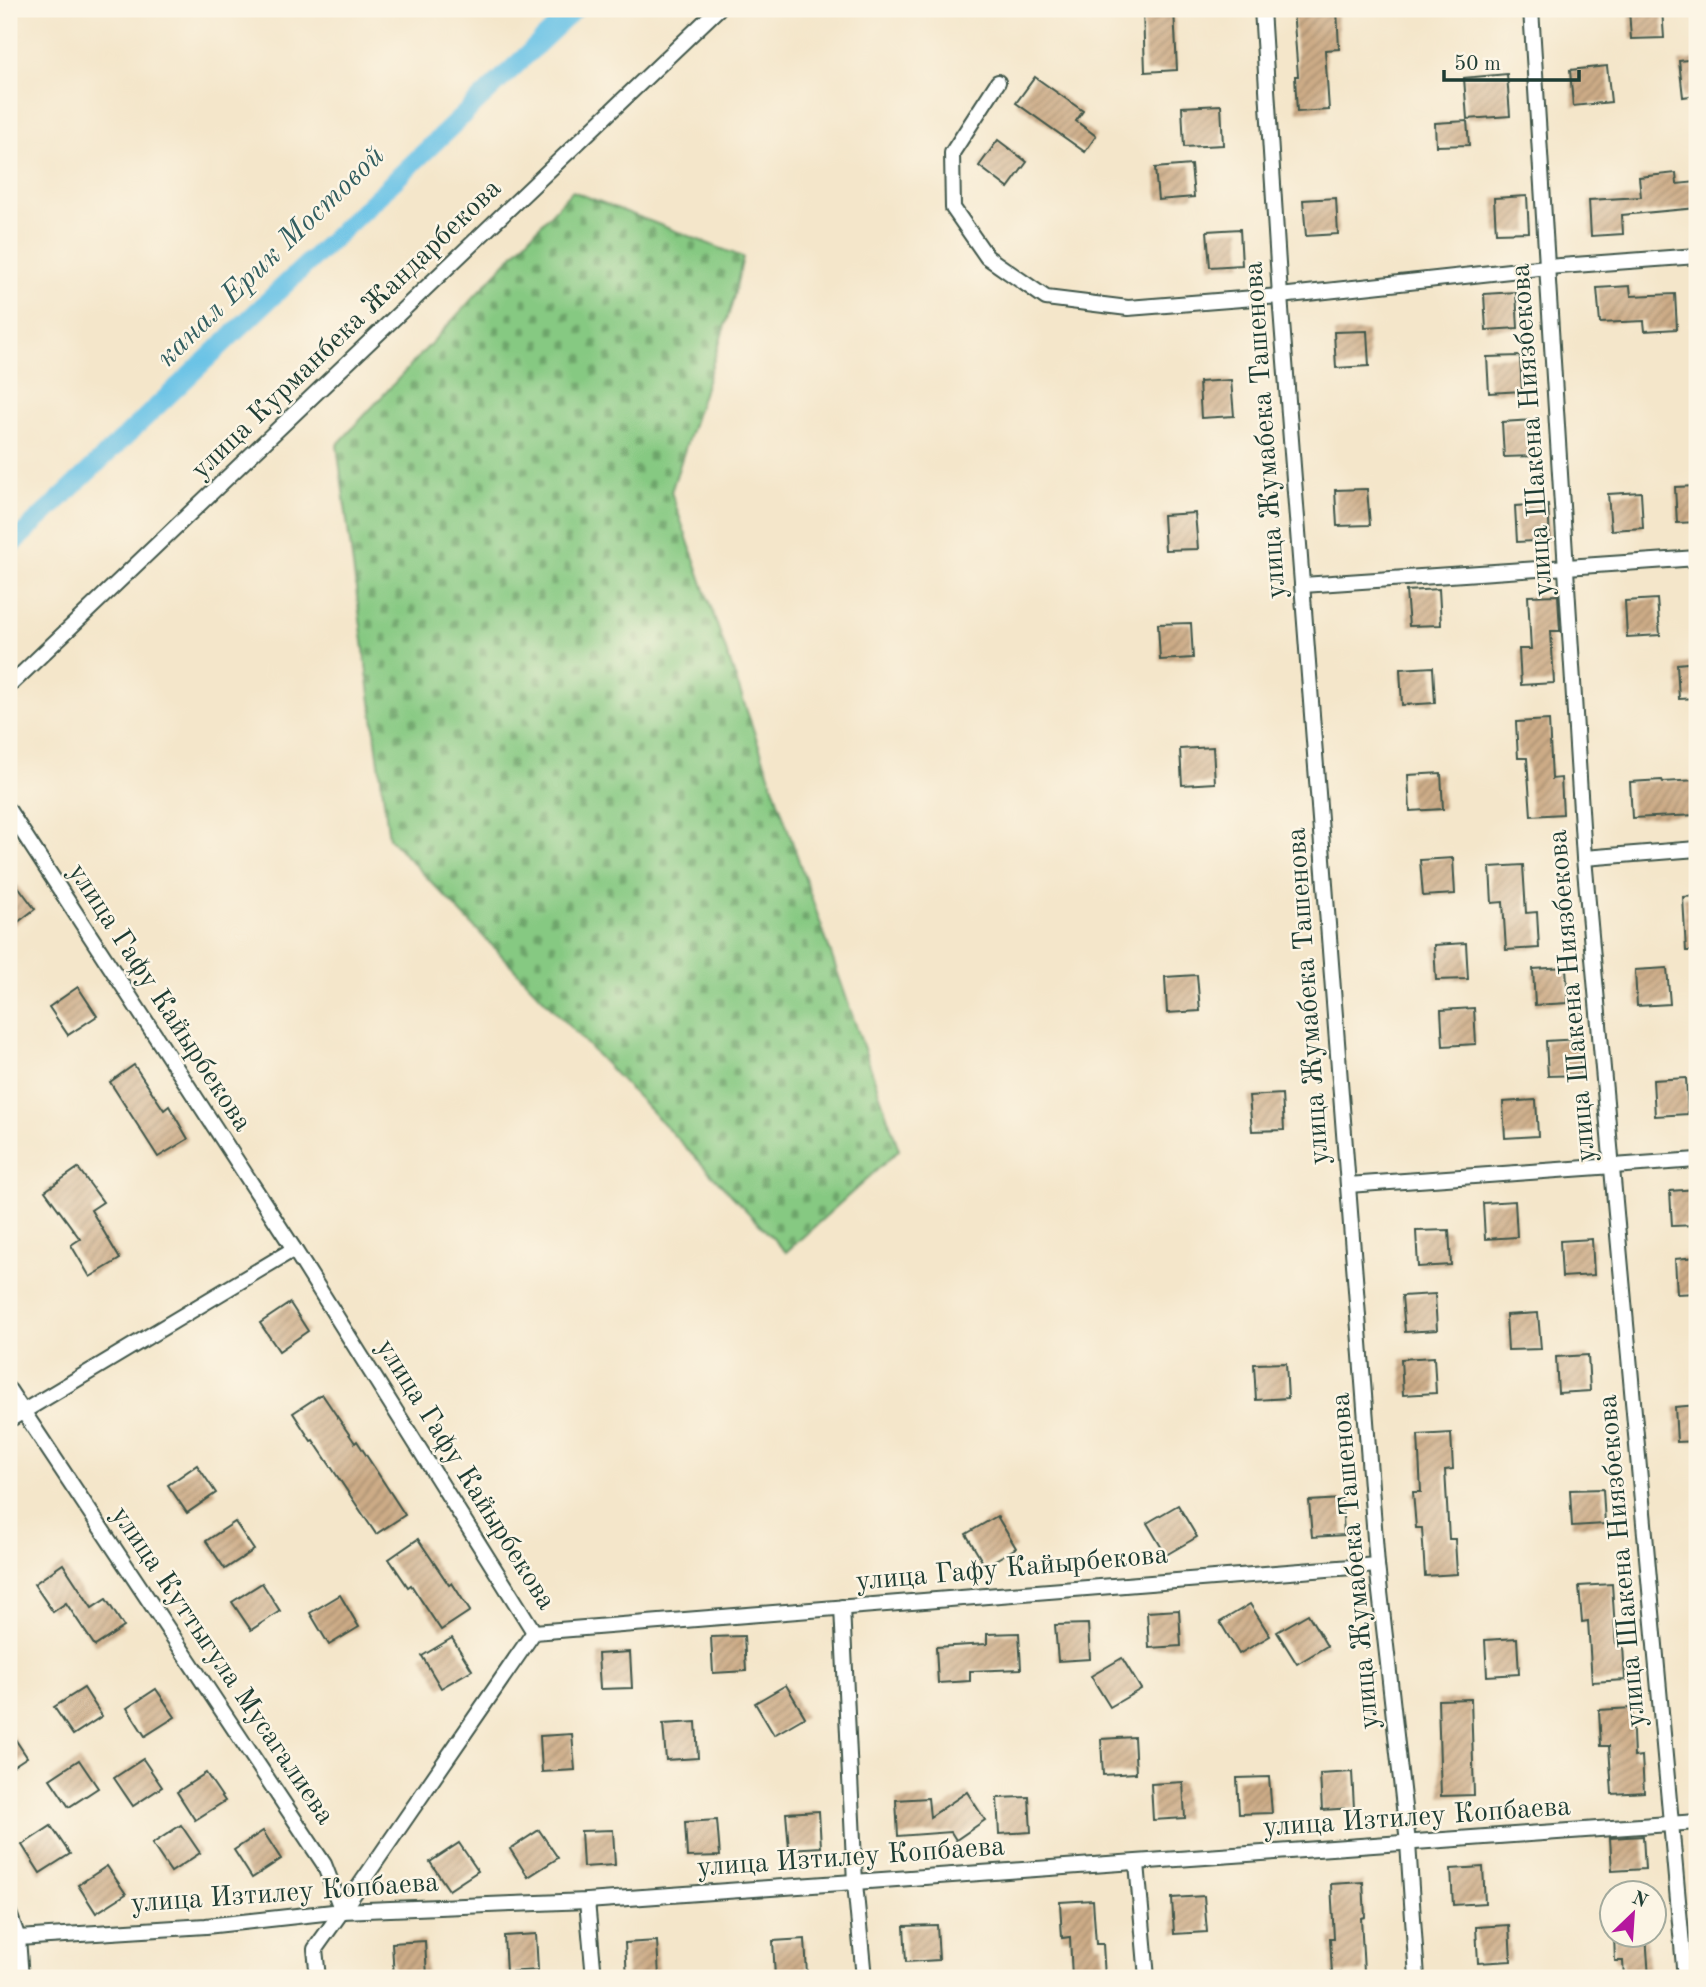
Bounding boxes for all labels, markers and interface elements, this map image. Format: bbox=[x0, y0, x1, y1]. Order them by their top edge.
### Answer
scale bar bbox=[1444, 38, 1578, 82]
text: 50 m bbox=[1454, 54, 1501, 75]
water label: канал Ерик Мостовой bbox=[151, 141, 391, 373]
street label: улица Курманбека Жандарбекова bbox=[187, 174, 507, 485]
street label: улица Жумабека Ташенова bbox=[1240, 260, 1292, 600]
street label: улица Шакена Ниязбекова bbox=[1507, 262, 1559, 598]
street label: улица Жумабека Ташенова bbox=[1283, 826, 1335, 1166]
street label: улица Шакена Ниязбекова bbox=[1544, 828, 1601, 1164]
street label: улица Гафу Кайырбекова bbox=[62, 859, 256, 1137]
street label: улица Гафу Кайырбекова bbox=[370, 1335, 560, 1615]
street label: улица Жумабека Ташенова bbox=[1327, 1391, 1385, 1731]
street label: улица Шакена Ниязбекова bbox=[1594, 1393, 1651, 1729]
street label: улица Куттыгула Мусагалиева bbox=[105, 1502, 339, 1830]
street label: улица Гафу Кайырбекова bbox=[855, 1541, 1169, 1597]
street label: улица Изтилеу Копбаева bbox=[1262, 1793, 1572, 1843]
street label: улица Изтилеу Копбаева bbox=[696, 1833, 1006, 1883]
street label: улица Изтилеу Копбаева bbox=[130, 1869, 440, 1919]
north arrow bbox=[1598, 1878, 1668, 1948]
text: N bbox=[1629, 1889, 1650, 1913]

